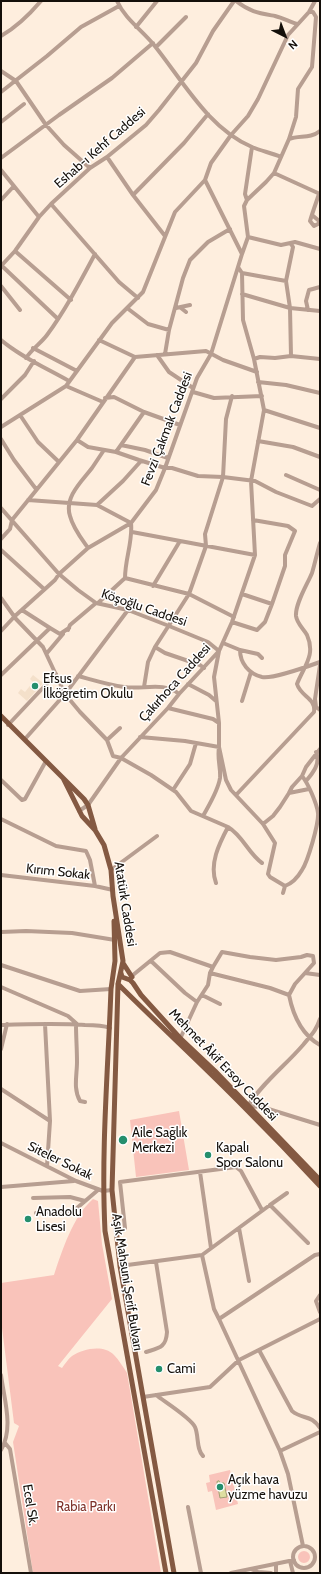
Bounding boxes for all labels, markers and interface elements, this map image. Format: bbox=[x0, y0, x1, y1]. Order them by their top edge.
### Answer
north arrow bbox=[265, 16, 305, 56]
text: N bbox=[285, 37, 301, 53]
street label: Eshab-ı Kehf Caddesi bbox=[51, 104, 149, 192]
street label: Fevzi Çakmak Caddesi bbox=[138, 370, 196, 488]
street label: Köşoğlu Caddesi bbox=[99, 586, 189, 630]
street label: Çakırhoca Caddesi bbox=[136, 641, 214, 725]
place label: Efsus İlköğretim Okulu bbox=[43, 671, 133, 702]
marker: Efsus İlköğretim Okulu bbox=[30, 681, 40, 691]
street label: Atatürk Caddesi bbox=[111, 860, 139, 948]
street label: Kırım Sokak bbox=[25, 861, 91, 883]
street label: Mehmet Âkif Ersoy Caddesi bbox=[165, 1006, 281, 1124]
place label: Aile Sağlık Merkezi bbox=[132, 1125, 187, 1156]
marker: Aile Sağlık Merkezi bbox=[117, 1134, 129, 1146]
street label: Siteler Sokak bbox=[25, 1139, 95, 1183]
place label: Kapalı Spor Salonu bbox=[216, 1140, 283, 1171]
marker: Kapalı Spor Salonu bbox=[203, 1150, 213, 1160]
place label: Anadolu Lisesi bbox=[36, 1204, 82, 1235]
street label: Aşık Mahsuni Şerif Bulvarı bbox=[108, 1212, 146, 1352]
marker: Anadolu Lisesi bbox=[23, 1214, 33, 1224]
place label: Cami bbox=[167, 1361, 195, 1377]
marker: Cami bbox=[154, 1364, 164, 1374]
place label: Açık hava yüzme havuzu bbox=[228, 1472, 308, 1503]
marker: Açık hava yüzme havuzu bbox=[215, 1482, 225, 1492]
street label: Ecel Sk. bbox=[19, 1483, 41, 1527]
park label: Rabia Parkı bbox=[56, 1499, 116, 1515]

